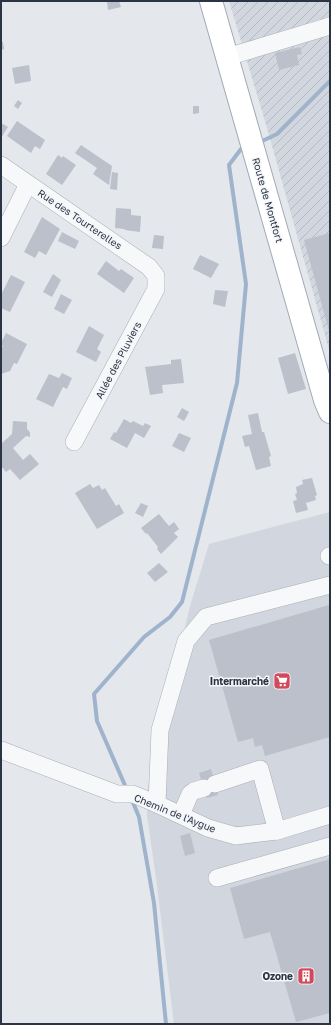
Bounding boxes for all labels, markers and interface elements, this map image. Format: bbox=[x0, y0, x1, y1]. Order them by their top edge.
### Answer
street label: Route de Montfort bbox=[250, 156, 286, 244]
street label: Rue des Tourterelles bbox=[36, 186, 124, 252]
street label: Allée des Pluviers bbox=[93, 319, 143, 401]
supermarket icon: Intermarché bbox=[272, 671, 292, 691]
place label: Intermarché bbox=[210, 675, 269, 687]
street label: Chemin de l'Aygue bbox=[132, 791, 218, 835]
building icon: Ozone bbox=[296, 966, 316, 986]
place label: Ozone bbox=[262, 970, 293, 982]

